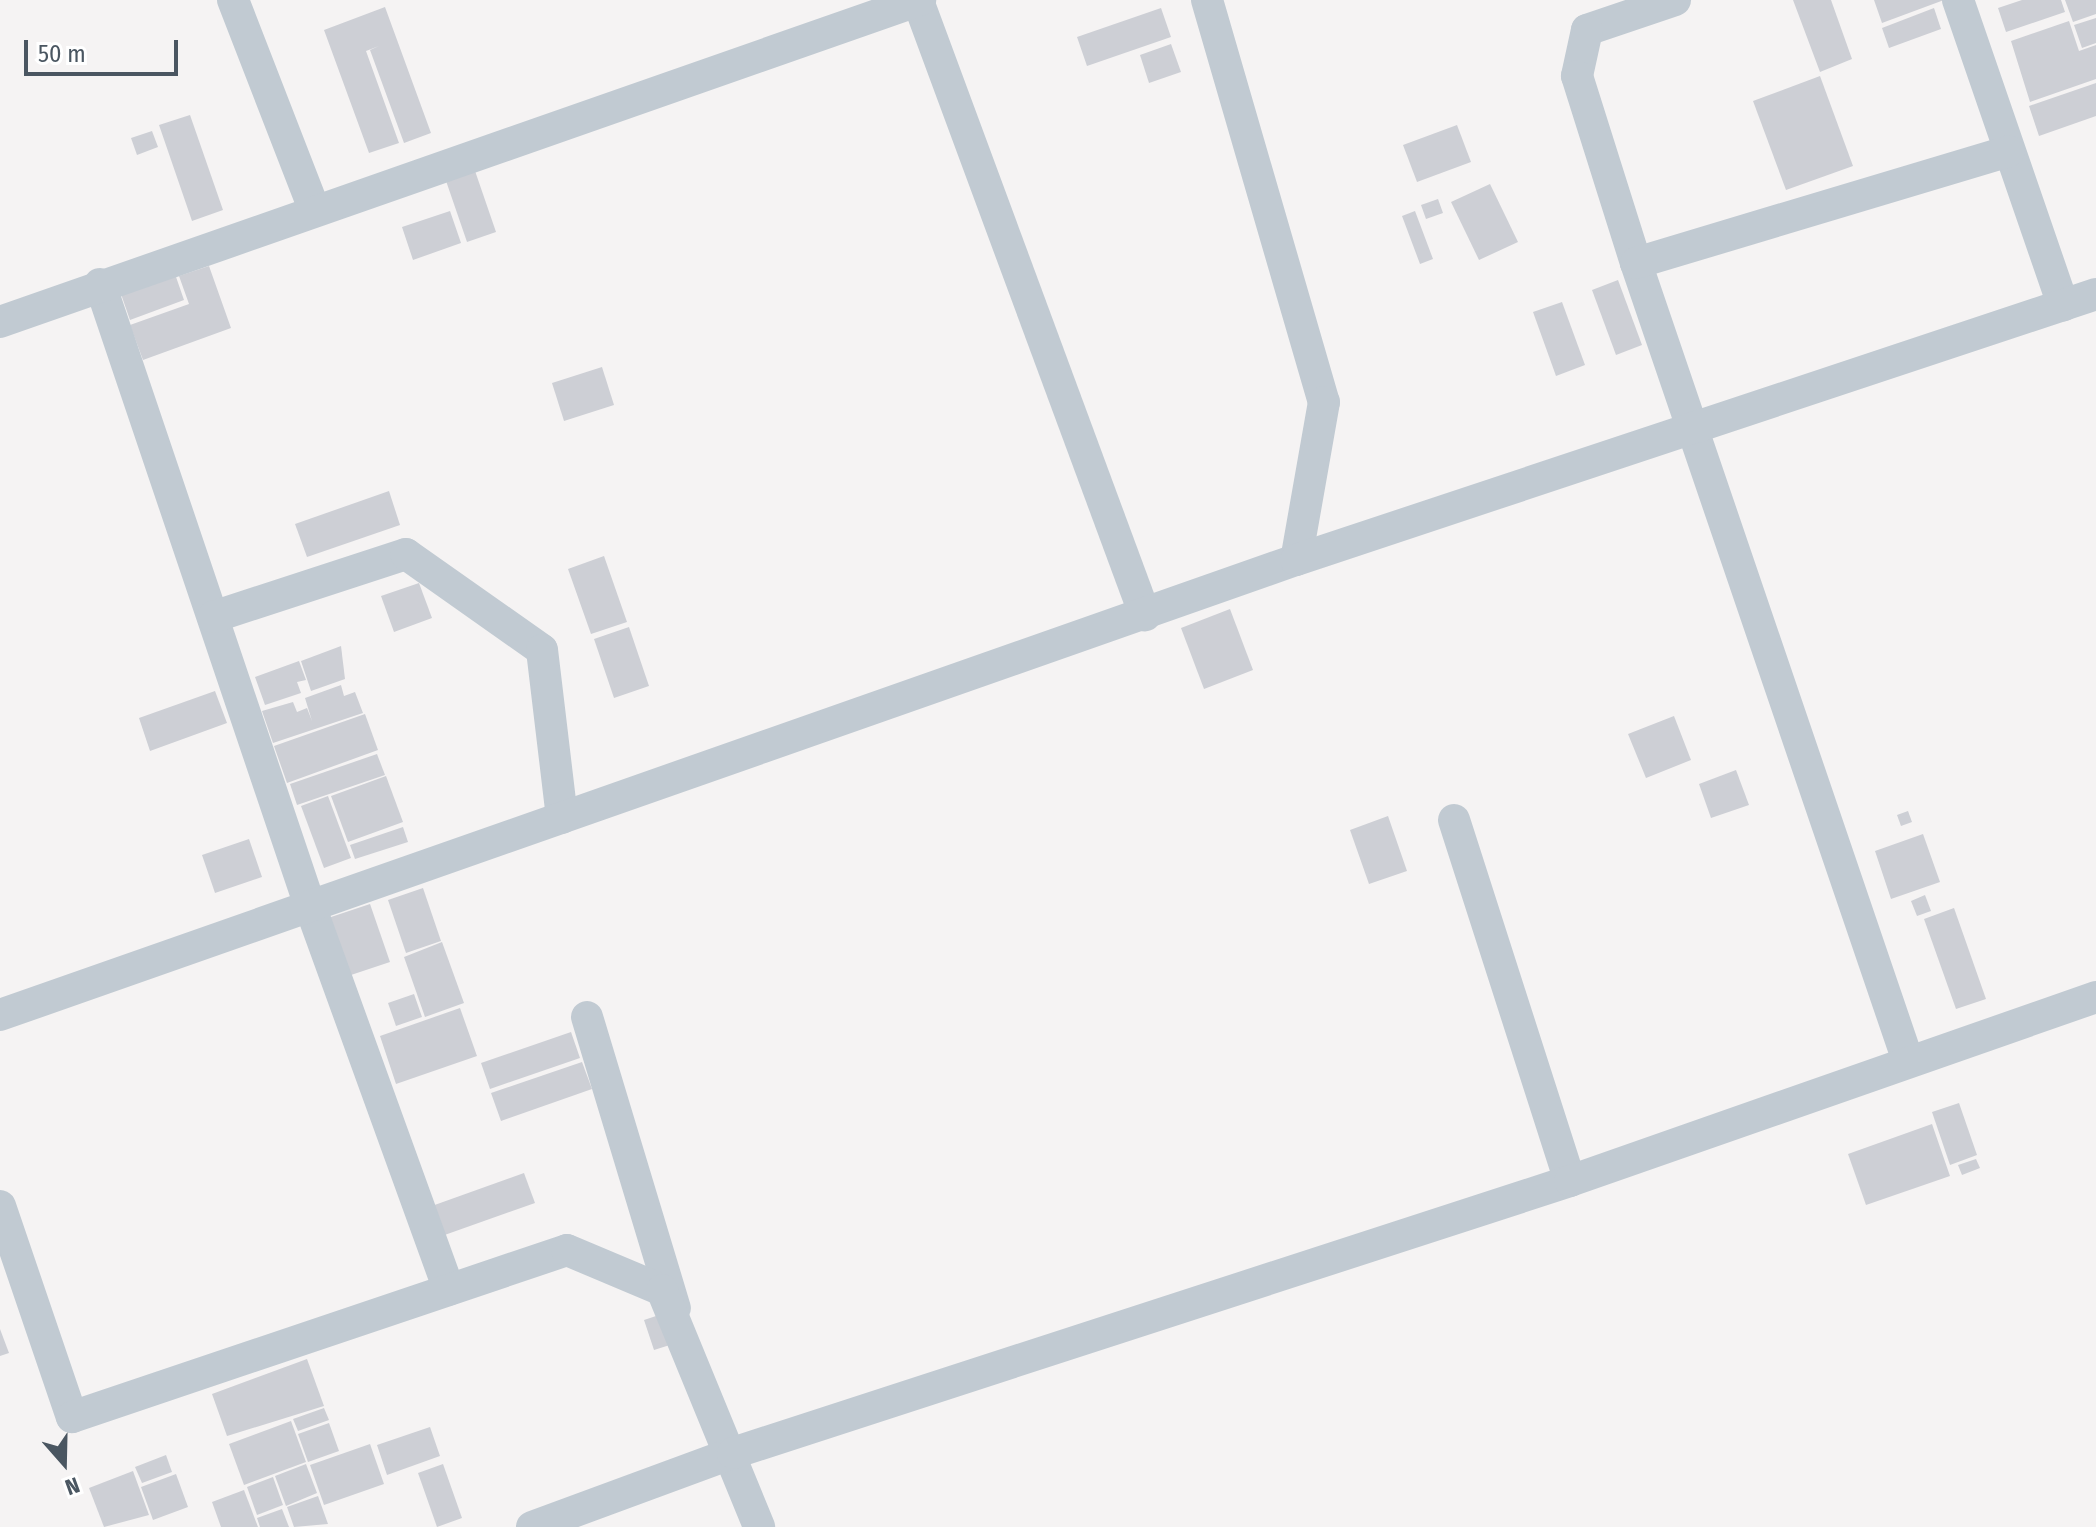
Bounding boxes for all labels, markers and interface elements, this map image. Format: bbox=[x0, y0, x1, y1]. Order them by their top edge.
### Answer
scale bar bbox=[28, 24, 182, 74]
text: 50 m bbox=[38, 40, 86, 68]
north arrow bbox=[24, 1423, 104, 1503]
text: N bbox=[62, 1471, 83, 1501]

